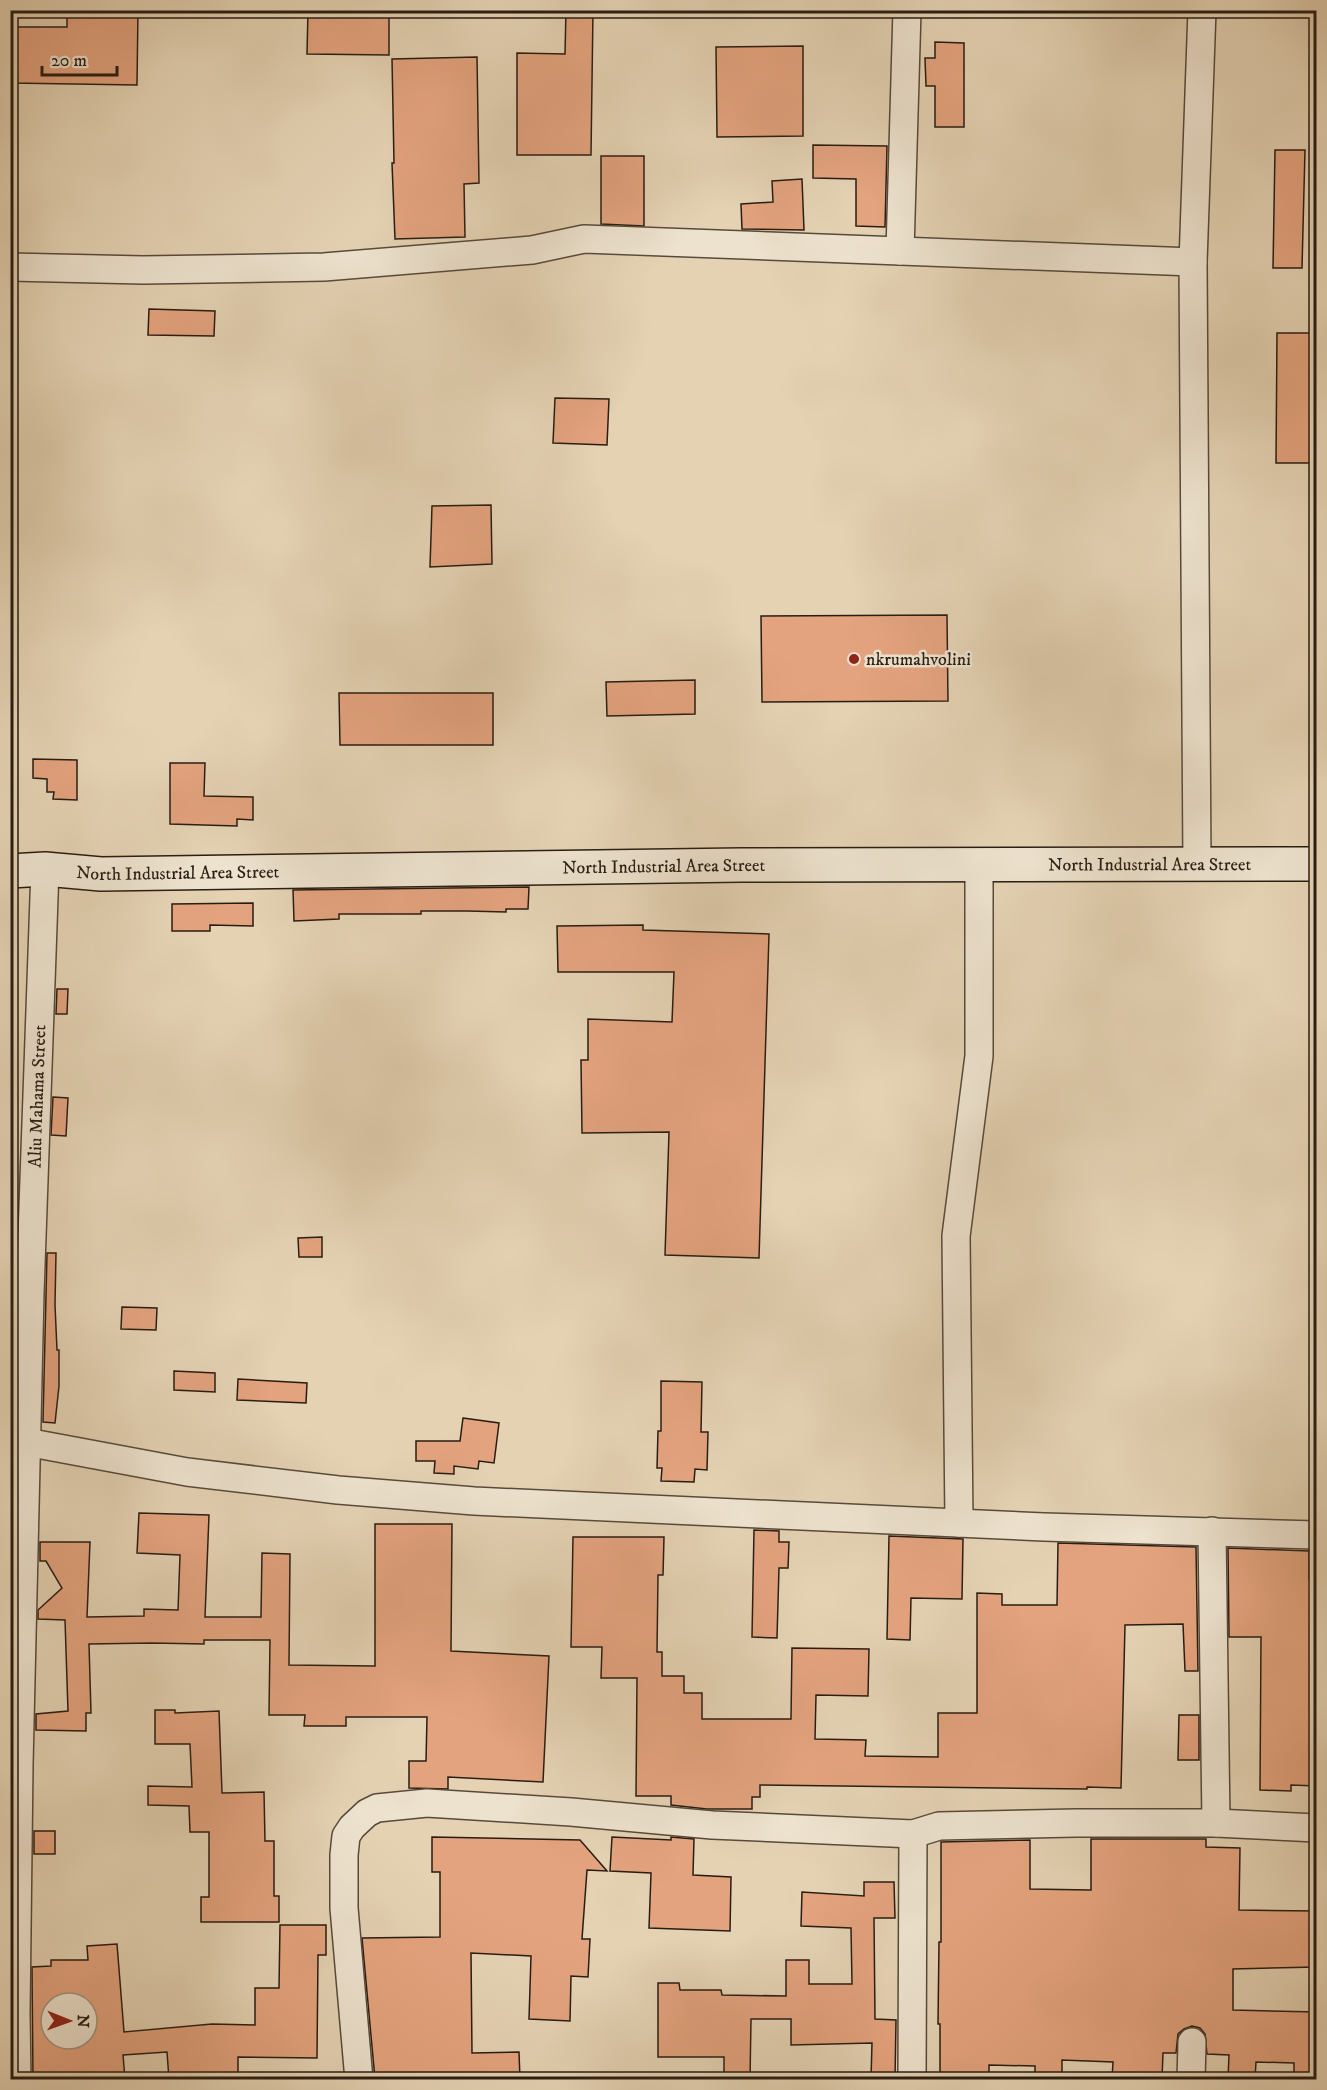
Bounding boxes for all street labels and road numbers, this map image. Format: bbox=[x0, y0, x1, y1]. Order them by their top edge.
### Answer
street label: North Industrial Area Street bbox=[1048, 854, 1251, 876]
street label: North Industrial Area Street bbox=[562, 855, 765, 880]
street label: North Industrial Area Street bbox=[75, 861, 280, 886]
street label: Aliu Mahama Street bbox=[24, 1024, 51, 1168]

